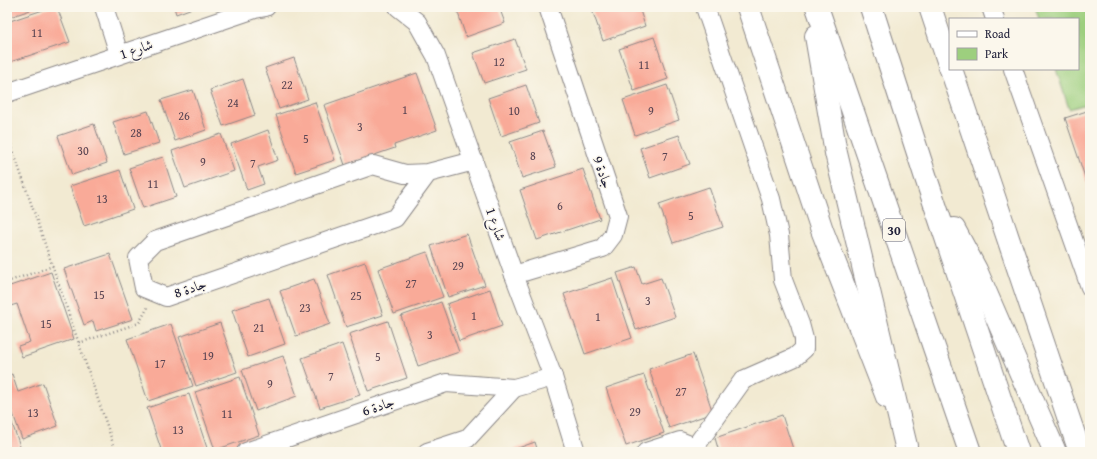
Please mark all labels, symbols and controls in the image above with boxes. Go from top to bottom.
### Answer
legend [949,18,1079,70]
house number: 11 [31,24,43,41]
text: Road [985,25,1011,42]
street label: شارع 1 [117,34,156,66]
text: Park [985,45,1009,62]
house number: 12 [493,53,505,70]
house number: 11 [638,56,650,73]
house number: 22 [281,76,293,93]
house number: 24 [227,94,239,111]
house number: 1 [402,101,408,118]
house number: 10 [508,102,520,119]
house number: 9 [648,102,654,119]
house number: 26 [178,107,190,124]
house number: 3 [357,118,363,135]
house number: 28 [130,124,142,141]
house number: 5 [303,130,309,147]
house number: 30 [77,142,89,159]
house number: 8 [530,147,536,164]
house number: 7 [662,148,668,165]
house number: 9 [200,153,206,170]
street label: جادة 9 [588,153,618,191]
house number: 7 [250,155,256,172]
house number: 11 [147,175,159,192]
house number: 13 [96,190,108,207]
house number: 6 [557,197,563,214]
street label: شارع 1 [479,205,511,244]
house number: 5 [688,207,694,224]
road number: 30 [883,219,905,241]
house number: 29 [452,257,464,274]
street label: جادة 8 [171,273,209,303]
house number: 27 [405,275,417,292]
house number: 15 [93,286,105,303]
house number: 25 [350,287,362,304]
house number: 3 [645,292,651,309]
house number: 23 [299,299,311,316]
house number: 1 [471,307,477,324]
house number: 1 [595,308,601,325]
house number: 15 [40,315,52,332]
house number: 21 [253,319,265,336]
house number: 3 [427,326,433,343]
house number: 19 [202,347,214,364]
house number: 5 [375,348,381,365]
house number: 17 [154,355,166,372]
house number: 7 [328,368,334,385]
house number: 9 [267,375,273,392]
house number: 27 [675,383,687,400]
street label: جادة 6 [359,391,397,421]
house number: 29 [629,403,641,420]
house number: 13 [27,404,39,421]
house number: 11 [221,405,233,422]
house number: 13 [172,421,184,438]

